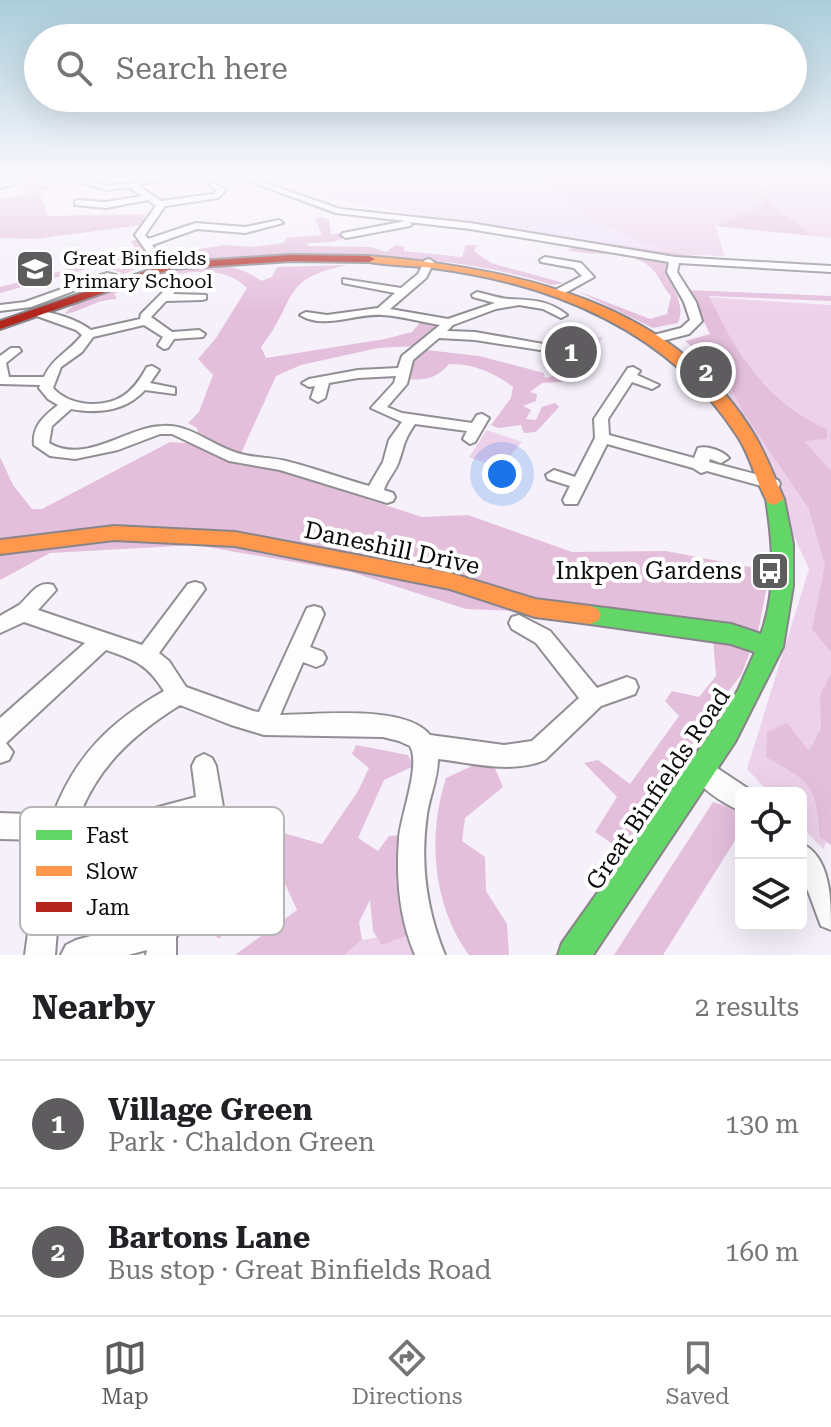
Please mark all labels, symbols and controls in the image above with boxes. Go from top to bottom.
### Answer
search box [24,24,807,112]
icon: search [52,46,96,90]
text: Search here [116,51,288,86]
place label: Great Binfields Primary School [63,246,213,293]
school or university icon: Great Binfields Primary School [14,248,56,290]
pin: 1 [545,322,597,382]
pin: 2 [680,342,732,402]
your location [482,454,522,494]
street label: Daneshill Drive [302,516,482,580]
bus stop icon: Inkpen Gardens [749,550,791,592]
place label: Inkpen Gardens [556,557,742,585]
street label: Great Binfields Road [580,683,736,895]
map controls [735,787,807,931]
button: locate [735,787,807,859]
legend [20,807,284,935]
text: Fast [86,823,129,848]
text: Slow [86,859,139,884]
button: layers [735,859,807,931]
text: Jam [86,895,130,920]
text: Nearby [32,987,155,1027]
text: 2 results [695,992,799,1022]
text: Village Green [108,1092,313,1127]
text: 1 [51,1109,65,1139]
text: 130 m [725,1109,799,1139]
text: Park · Chaldon Green [108,1127,375,1157]
text: Bartons Lane [108,1220,310,1255]
text: 2 [51,1237,65,1267]
text: 160 m [725,1237,799,1267]
text: Bus stop · Great Binfields Road [108,1255,491,1285]
tab: Map [102,1336,149,1409]
tab: Directions [352,1336,462,1409]
tab: Saved [666,1336,729,1409]

